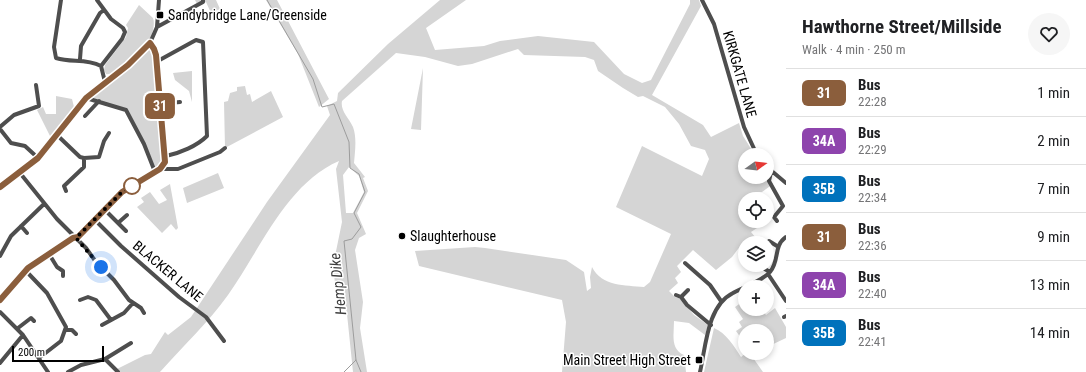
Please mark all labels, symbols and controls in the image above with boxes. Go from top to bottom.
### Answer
place label: Sandybridge Lane/Greenside [168,7,327,23]
marker: Sandybridge Lane/Greenside [155,10,165,20]
button: heart [1028,13,1070,55]
text: Hawthorne Street/Millside [802,15,1002,38]
street label: KIRKGATE LANE [720,29,760,119]
text: Walk · 4 min · 250 m [802,42,906,57]
text: Bus [858,76,881,94]
text: 1 min [1037,84,1070,102]
text: 31 [817,85,831,101]
line badge: 31 [142,93,178,119]
text: 22:28 [858,94,887,109]
text: 31 [153,98,167,114]
text: Bus [858,124,881,142]
text: 2 min [1037,132,1070,150]
text: 34A [813,133,835,149]
text: 22:29 [858,142,887,157]
north arrow [738,148,774,184]
map controls [738,148,774,360]
text: Bus [858,172,881,190]
unlabelled marker [123,177,141,195]
text: 7 min [1037,180,1070,198]
text: 35B [813,181,835,197]
text: 22:34 [858,190,887,205]
button: locate [738,192,774,228]
text: Bus [858,220,881,238]
place label: Slaughterhouse [410,228,497,244]
text: 9 min [1037,228,1070,246]
text: 31 [817,229,831,245]
marker: Slaughterhouse [397,231,407,241]
button: layers [738,236,774,272]
street label: BLACKER LANE [130,237,206,305]
text: 22:36 [858,238,887,253]
water label: Hemp Dike [326,252,350,316]
your location [91,257,111,277]
text: Bus [858,268,881,286]
text: 13 min [1030,276,1070,294]
text: 34A [813,277,835,293]
button: + [738,280,774,316]
text: 22:40 [858,286,887,301]
text: Bus [858,316,881,334]
button: − [738,324,774,360]
text: 14 min [1030,324,1070,342]
text: 35B [813,325,835,341]
text: 22:41 [858,334,887,349]
scale bar [12,344,104,363]
text: 200 m [18,346,45,359]
place label: Main Street High Street [563,352,691,368]
marker: Main Street High Street [694,355,704,365]

